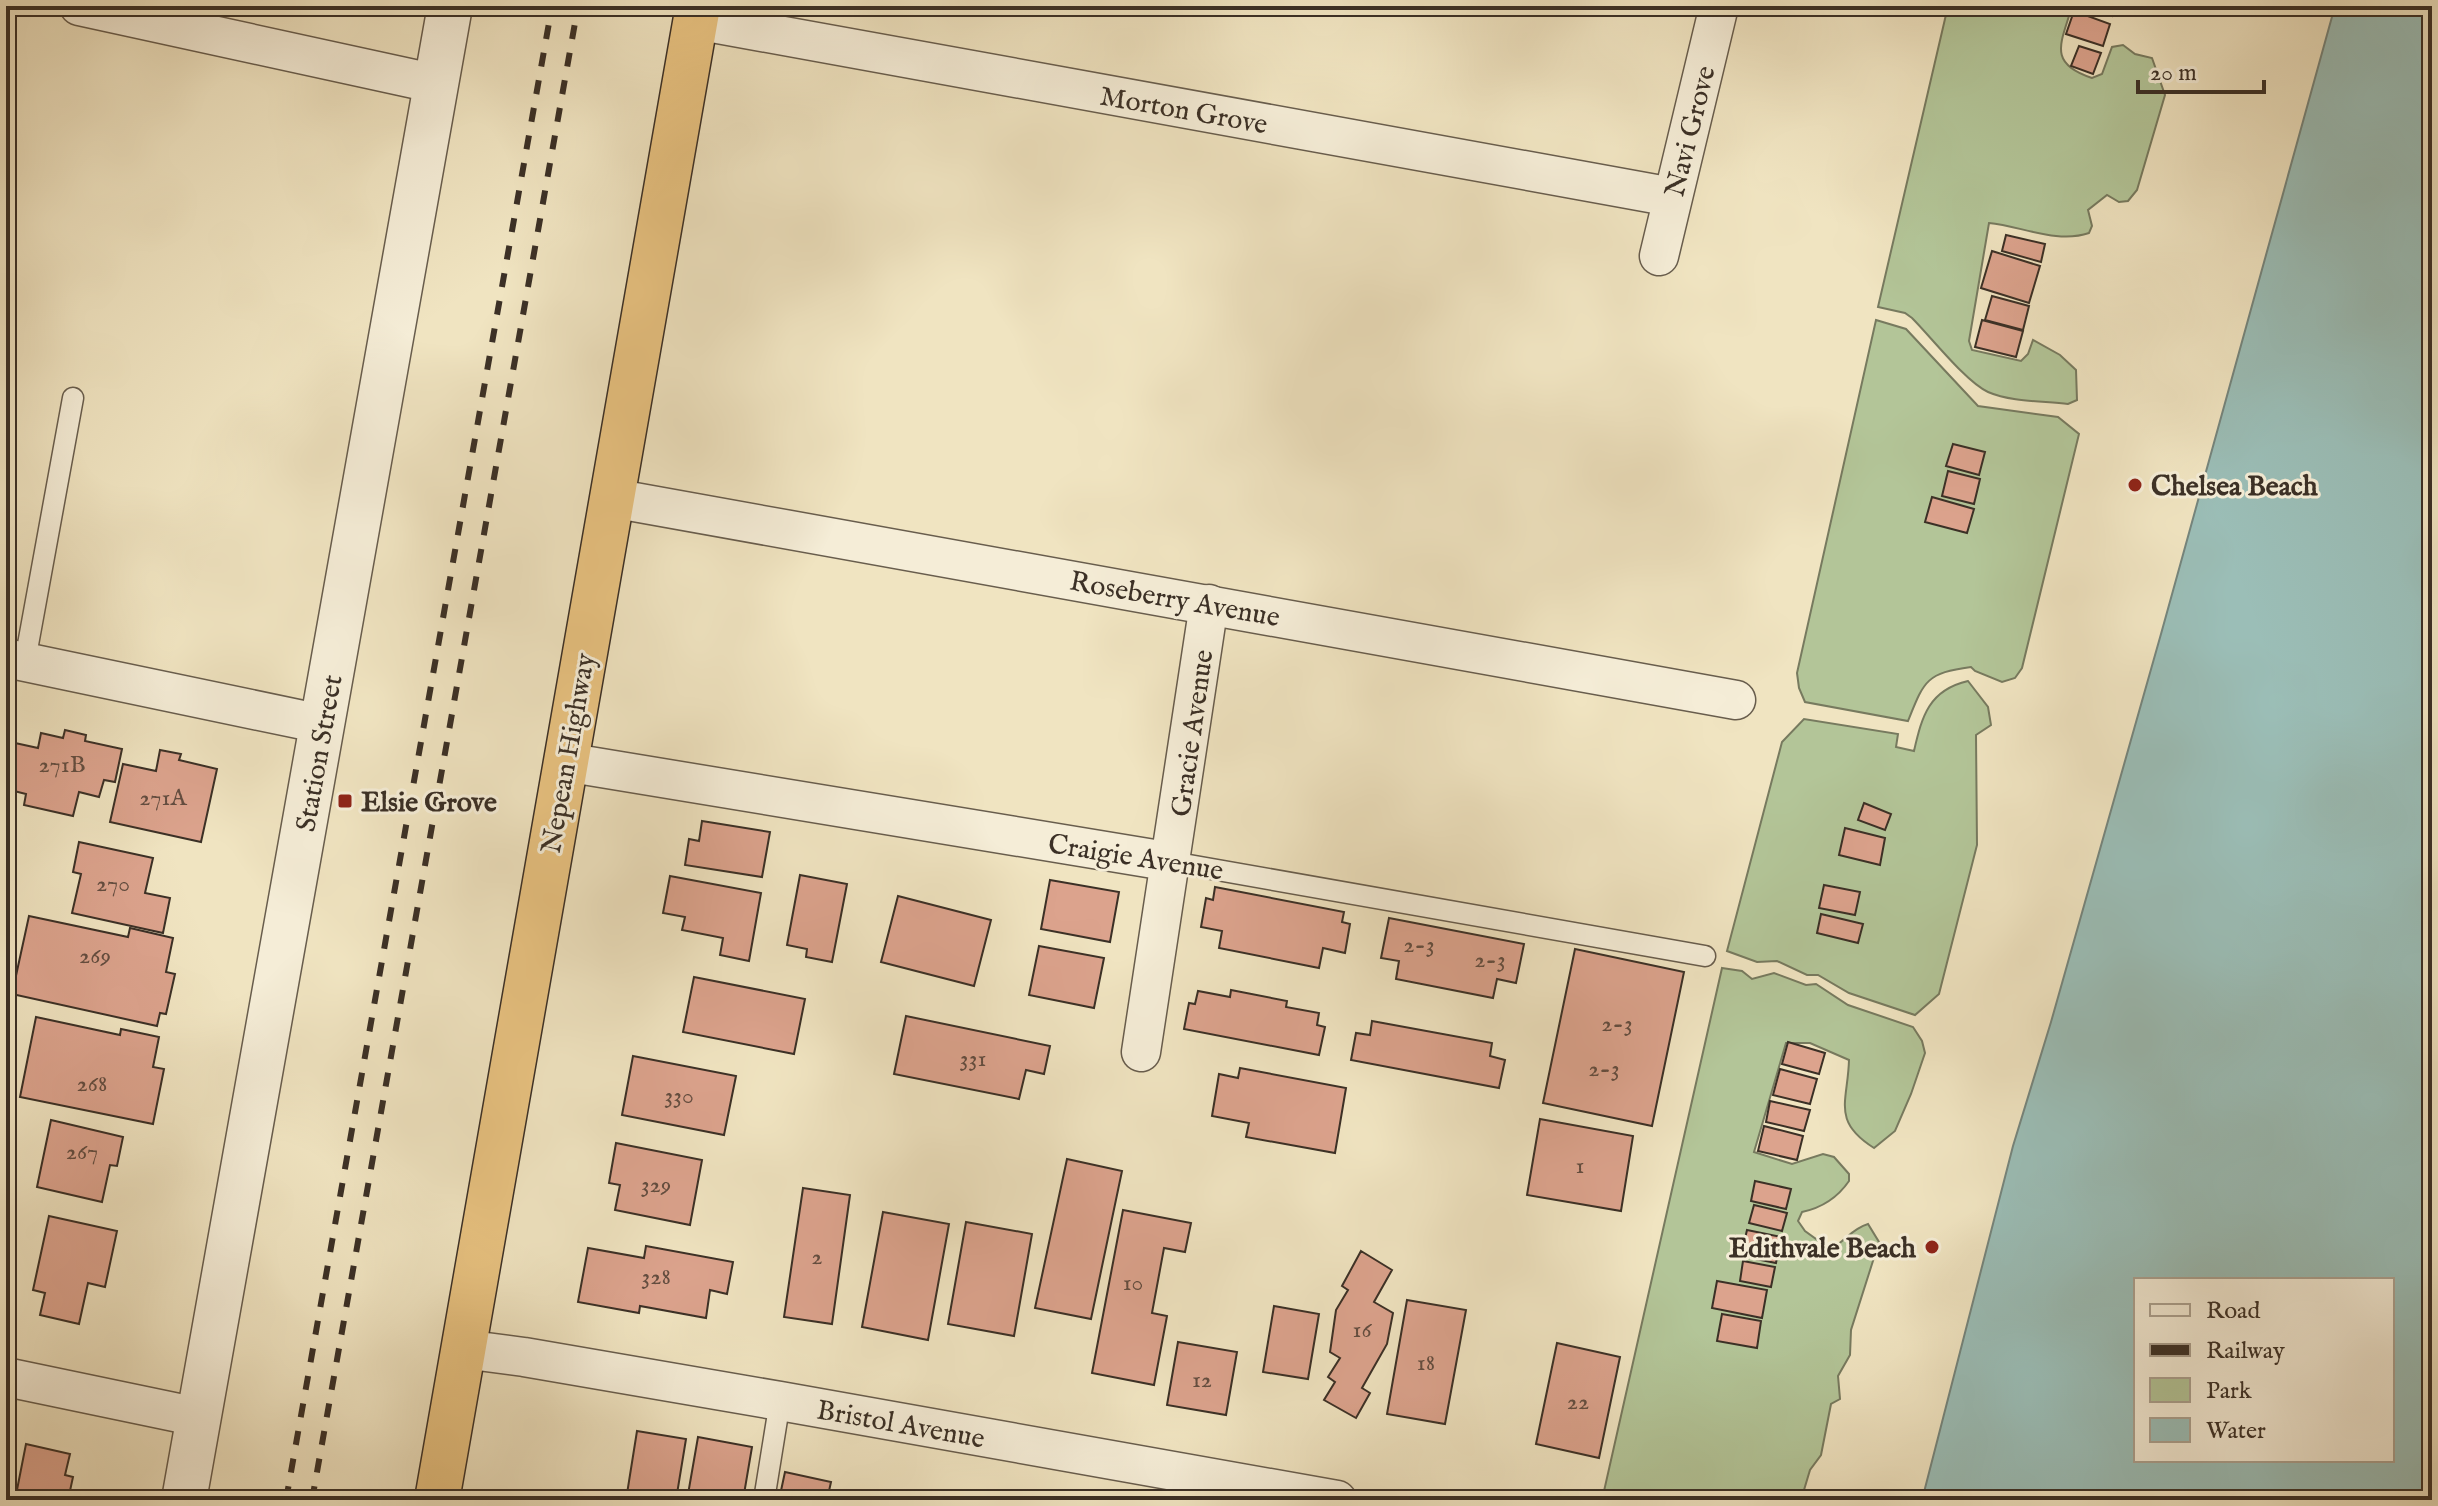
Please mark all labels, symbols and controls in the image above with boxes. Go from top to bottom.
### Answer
scale bar [2138,44,2264,94]
text: 20 m [2150,58,2197,89]
street label: Navi Grove [1658,62,1725,201]
street label: Morton Grove [1097,80,1270,143]
place label: Chelsea Beach [2151,470,2319,505]
marker: Chelsea Beach [2126,476,2144,494]
street label: Roseberry Avenue [1067,565,1283,636]
street label: Gracie Avenue [1164,647,1223,819]
street label: Nepean Highway [535,650,604,856]
street label: Station Street [289,672,352,835]
house number: 271B [38,750,86,781]
house number: 271A [139,783,187,814]
place label: Elsie Grove [361,786,497,821]
marker: Elsie Grove [336,792,354,810]
street label: Craigie Avenue [1046,827,1226,890]
house number: 270 [96,869,130,900]
house number: 2-3 [1403,930,1435,961]
house number: 269 [79,941,111,972]
house number: 2-3 [1474,945,1506,976]
house number: 2-3 [1601,1009,1633,1040]
house number: 331 [960,1044,986,1075]
house number: 2-3 [1588,1054,1620,1085]
house number: 268 [77,1069,107,1100]
house number: 330 [664,1081,694,1112]
house number: 267 [66,1137,98,1168]
house number: 1 [1576,1151,1584,1182]
house number: 329 [641,1170,671,1201]
place label: Edithvale Beach [1729,1232,1917,1267]
marker: Edithvale Beach [1923,1238,1941,1256]
house number: 2 [811,1242,823,1273]
house number: 328 [641,1262,671,1293]
house number: 10 [1123,1268,1143,1299]
legend [2134,1278,2394,1462]
text: Road [2206,1296,2260,1327]
house number: 16 [1352,1315,1372,1346]
text: Railway [2206,1336,2285,1367]
house number: 18 [1417,1348,1435,1379]
house number: 12 [1192,1365,1212,1396]
text: Park [2206,1376,2252,1407]
house number: 22 [1567,1387,1589,1418]
street label: Bristol Avenue [814,1393,987,1457]
text: Water [2206,1416,2266,1447]

